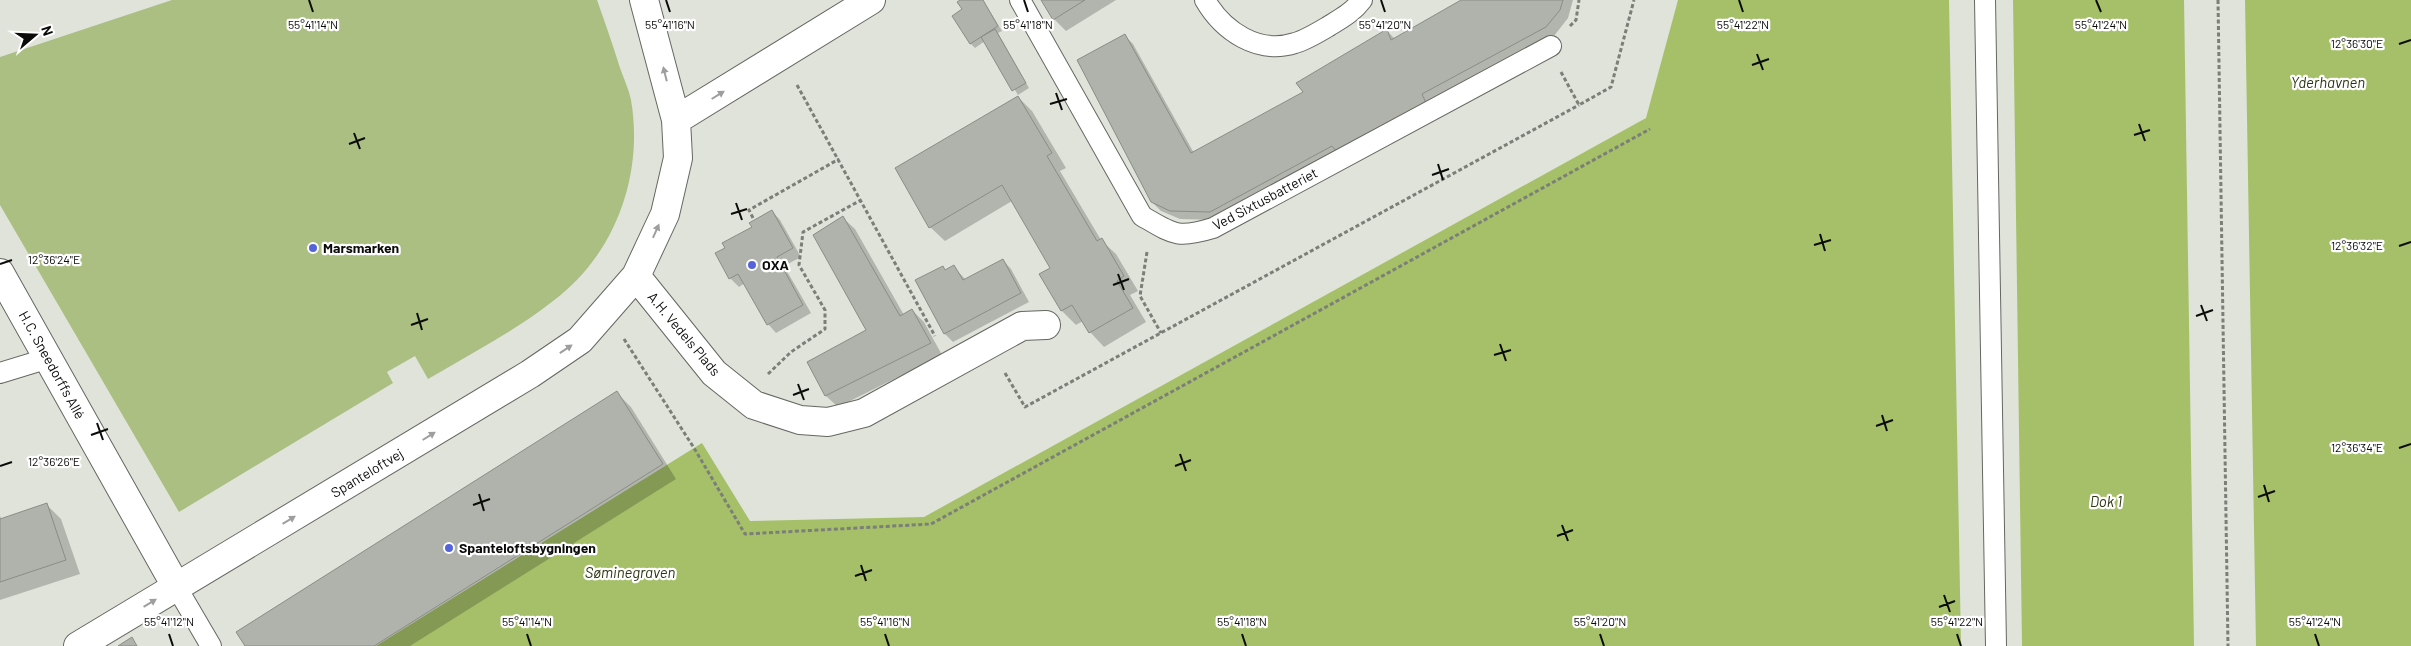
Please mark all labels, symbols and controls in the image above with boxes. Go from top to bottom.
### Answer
north arrow [10,10,60,60]
text: 55°41'14"N [288,17,338,31]
text: 55°41'16"N [645,17,695,31]
text: 55°41'18"N [1003,17,1053,31]
text: 55°41'20"N [1359,17,1411,31]
text: 55°41'22"N [1717,17,1769,31]
text: 55°41'24"N [2075,17,2127,31]
text: N [38,23,57,38]
text: 12°36'30"E [2331,36,2383,50]
one-way arrow [661,66,669,81]
water label: Yderhavnen [2291,73,2365,91]
one-way arrow [711,91,725,100]
street label: Ved Sixtusbatteriet [1209,164,1320,233]
one-way arrow [652,224,661,239]
text: 12°36'32"E [2331,238,2383,252]
place label: Marsmarken [323,239,399,256]
marker: Marsmarken [307,242,319,254]
text: 12°36'24"E [28,252,80,266]
place label: OXA [762,256,790,273]
marker: OXA [746,259,758,271]
street label: A.H. Vedels Plads [644,288,725,379]
street label: H.C. Sneedorffs Allé [16,308,89,422]
one-way arrow [559,344,573,354]
one-way arrow [422,431,435,441]
text: 12°36'34"E [2331,440,2383,454]
street label: Spanteloftvej [328,444,406,501]
text: 12°36'26"E [28,454,80,468]
water label: Dok 1 [2090,492,2122,510]
one-way arrow [283,516,296,525]
place label: Spanteloftsbygningen [459,539,596,556]
marker: Spanteloftsbygningen [443,542,455,554]
water label: Søminegraven [585,563,675,581]
one-way arrow [143,599,157,608]
text: 55°41'12"N [144,614,194,628]
text: 55°41'14"N [502,614,552,628]
text: 55°41'16"N [860,614,910,628]
text: 55°41'18"N [1217,614,1267,628]
text: 55°41'20"N [1574,614,1626,628]
text: 55°41'22"N [1931,614,1983,628]
text: 55°41'24"N [2289,614,2341,628]

